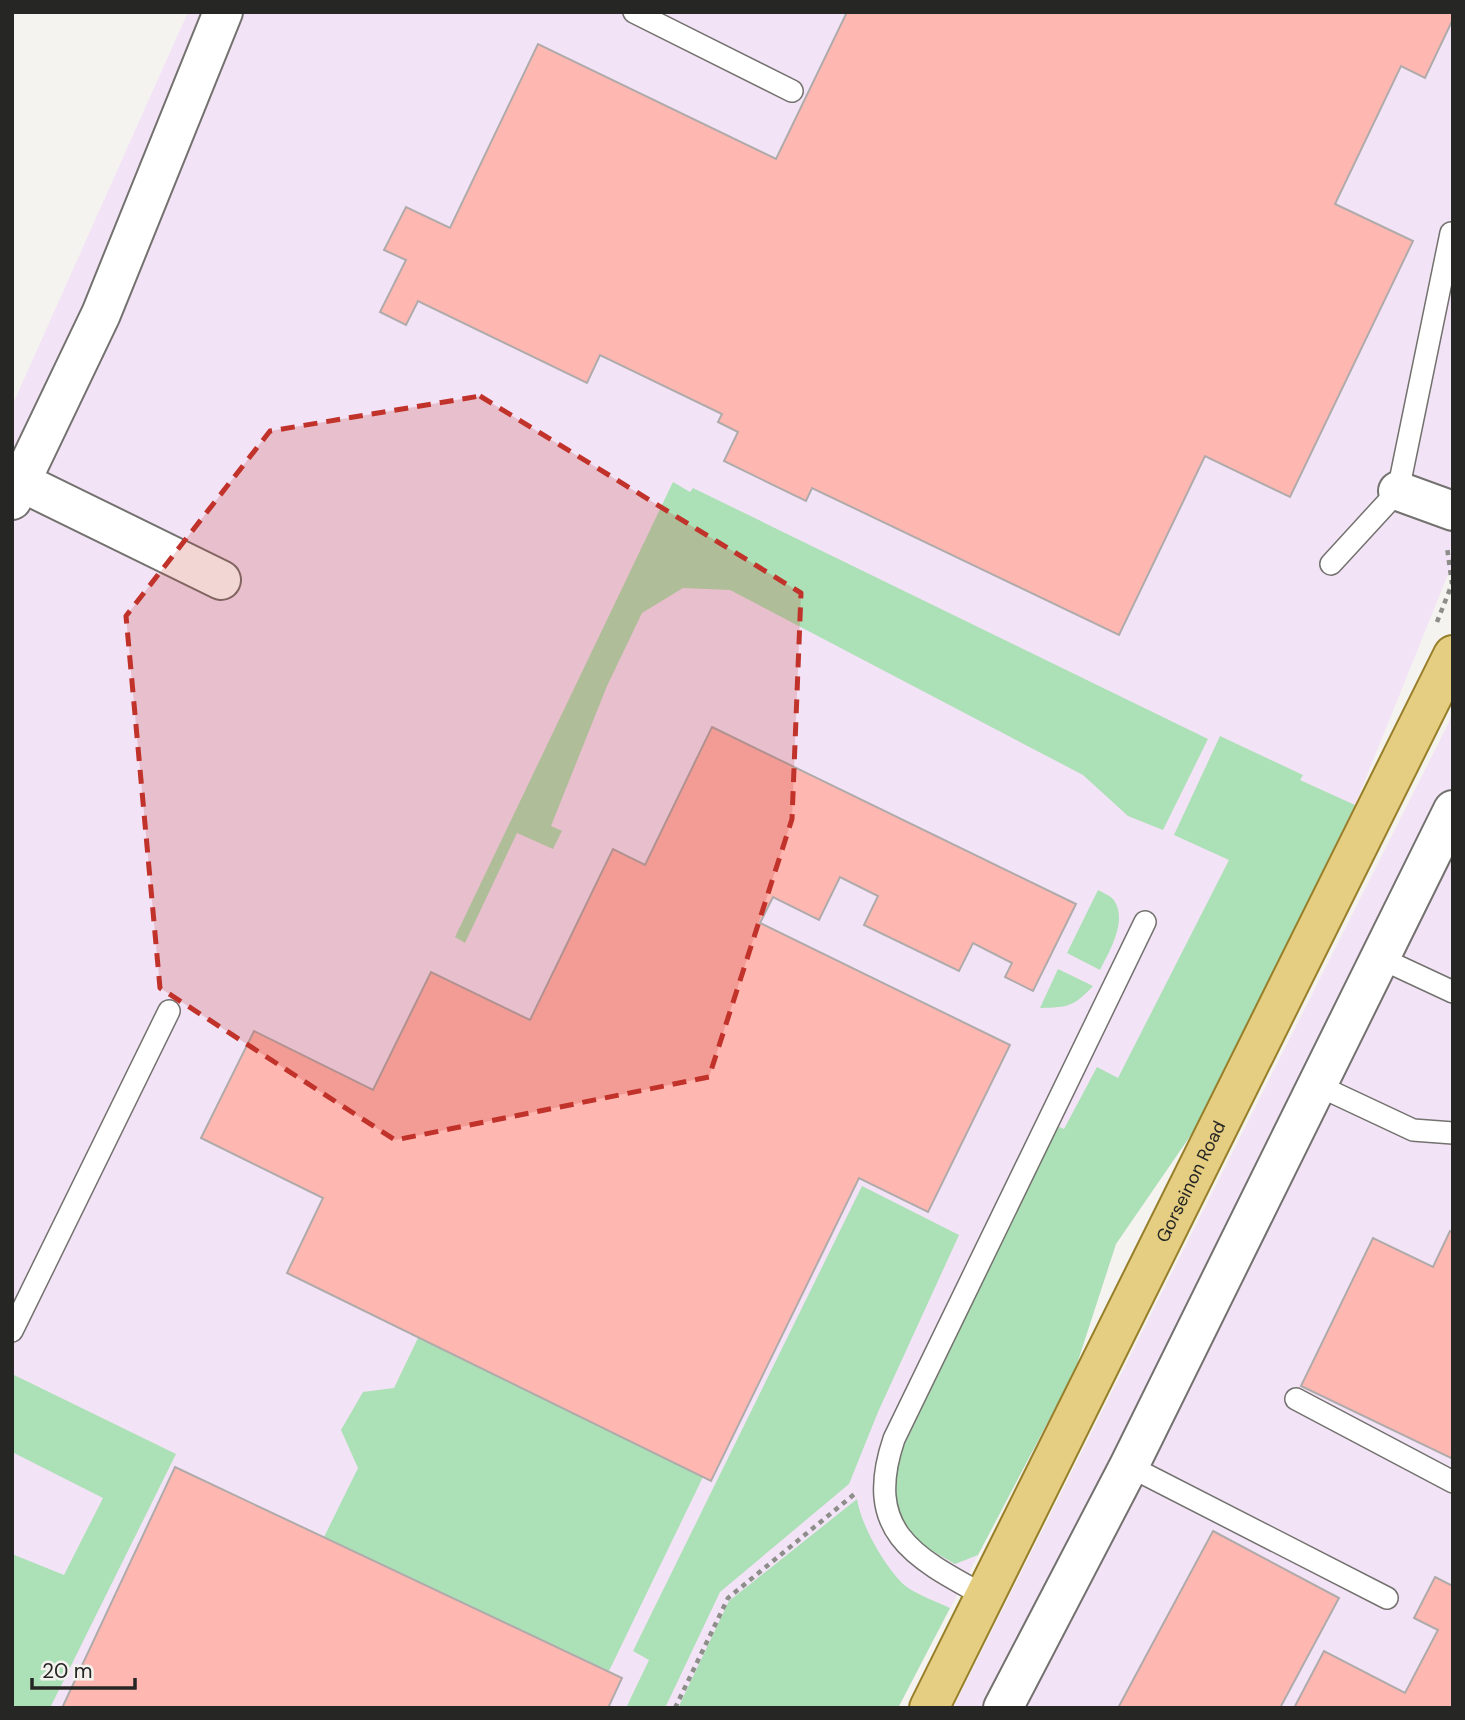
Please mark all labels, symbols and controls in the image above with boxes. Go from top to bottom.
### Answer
street label: Gorseinon Road [1151,1117,1231,1246]
scale bar [32,1646,135,1690]
text: 20 m [42,1657,93,1685]

